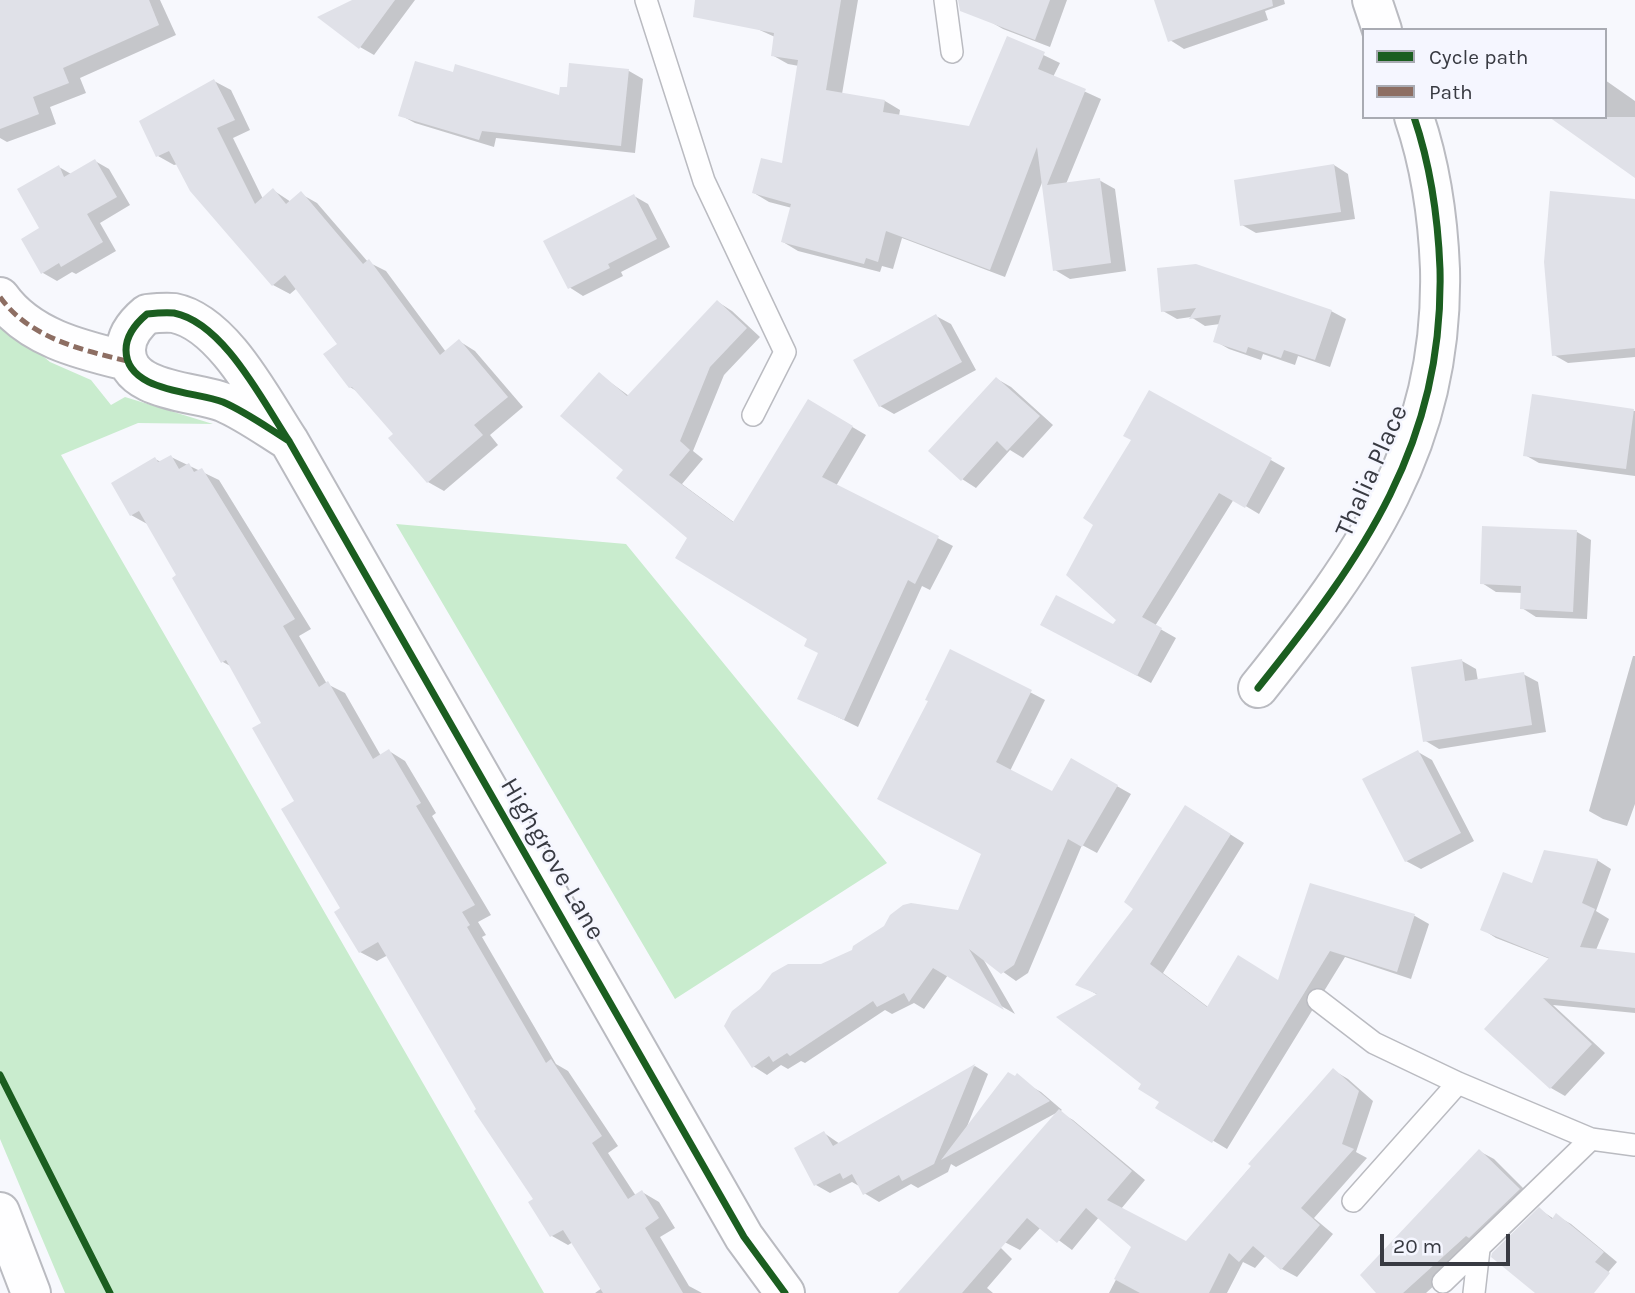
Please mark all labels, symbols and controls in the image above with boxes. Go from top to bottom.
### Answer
legend [1362,28,1607,119]
text: Cycle path [1429,45,1529,69]
text: Path [1429,80,1473,104]
street label: Thalia Place [1329,400,1415,542]
street label: Highgrove Lane [493,772,611,946]
scale bar [1383,1220,1512,1264]
text: 20 m [1393,1234,1442,1258]

